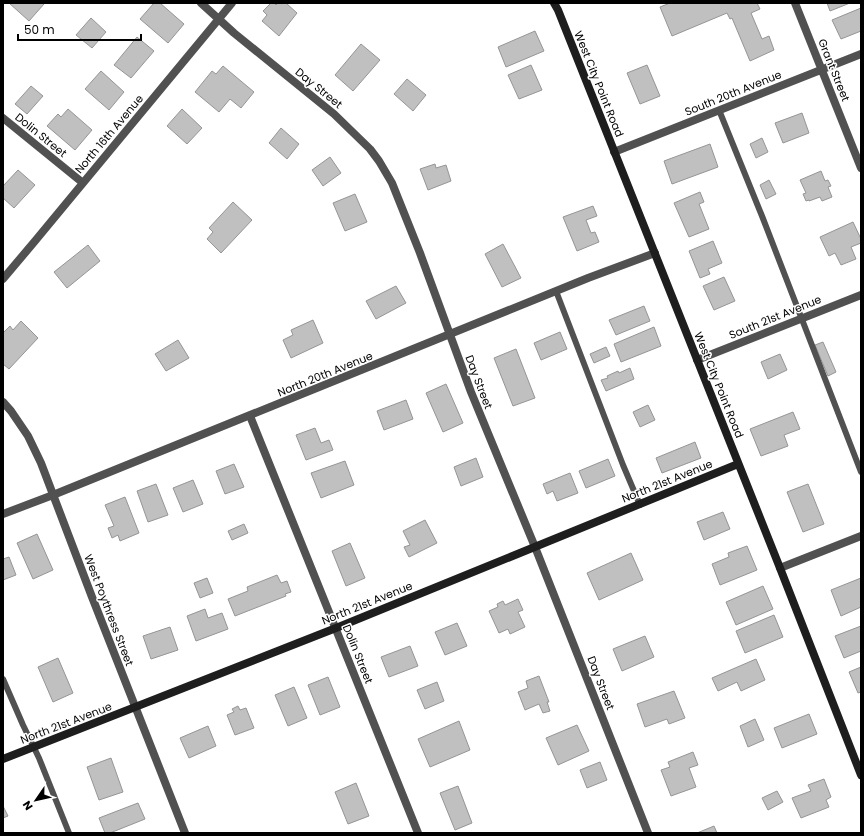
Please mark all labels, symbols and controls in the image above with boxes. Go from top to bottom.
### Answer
scale bar [18,16,141,42]
text: 50 m [24,21,55,38]
street label: West City Point Road [570,28,628,140]
street label: Grant Street [814,36,854,104]
street label: Day Street [292,64,346,112]
street label: South 20th Avenue [682,66,784,120]
street label: North 16th Avenue [71,91,147,177]
street label: Dolin Street [12,109,70,161]
street label: South 21st Avenue [726,291,824,343]
street label: West City Point Road [690,329,748,441]
street label: North 20th Avenue [275,348,375,400]
street label: Day Street [461,353,497,411]
street label: North 21st Avenue [619,455,715,507]
street label: West Poythress Street [80,552,138,668]
street label: North 21st Avenue [319,577,415,629]
street label: Dolin Street [339,622,377,686]
street label: Day Street [583,654,619,712]
street label: North 21st Avenue [18,698,114,748]
north arrow [16,780,56,820]
text: N [19,798,37,813]

